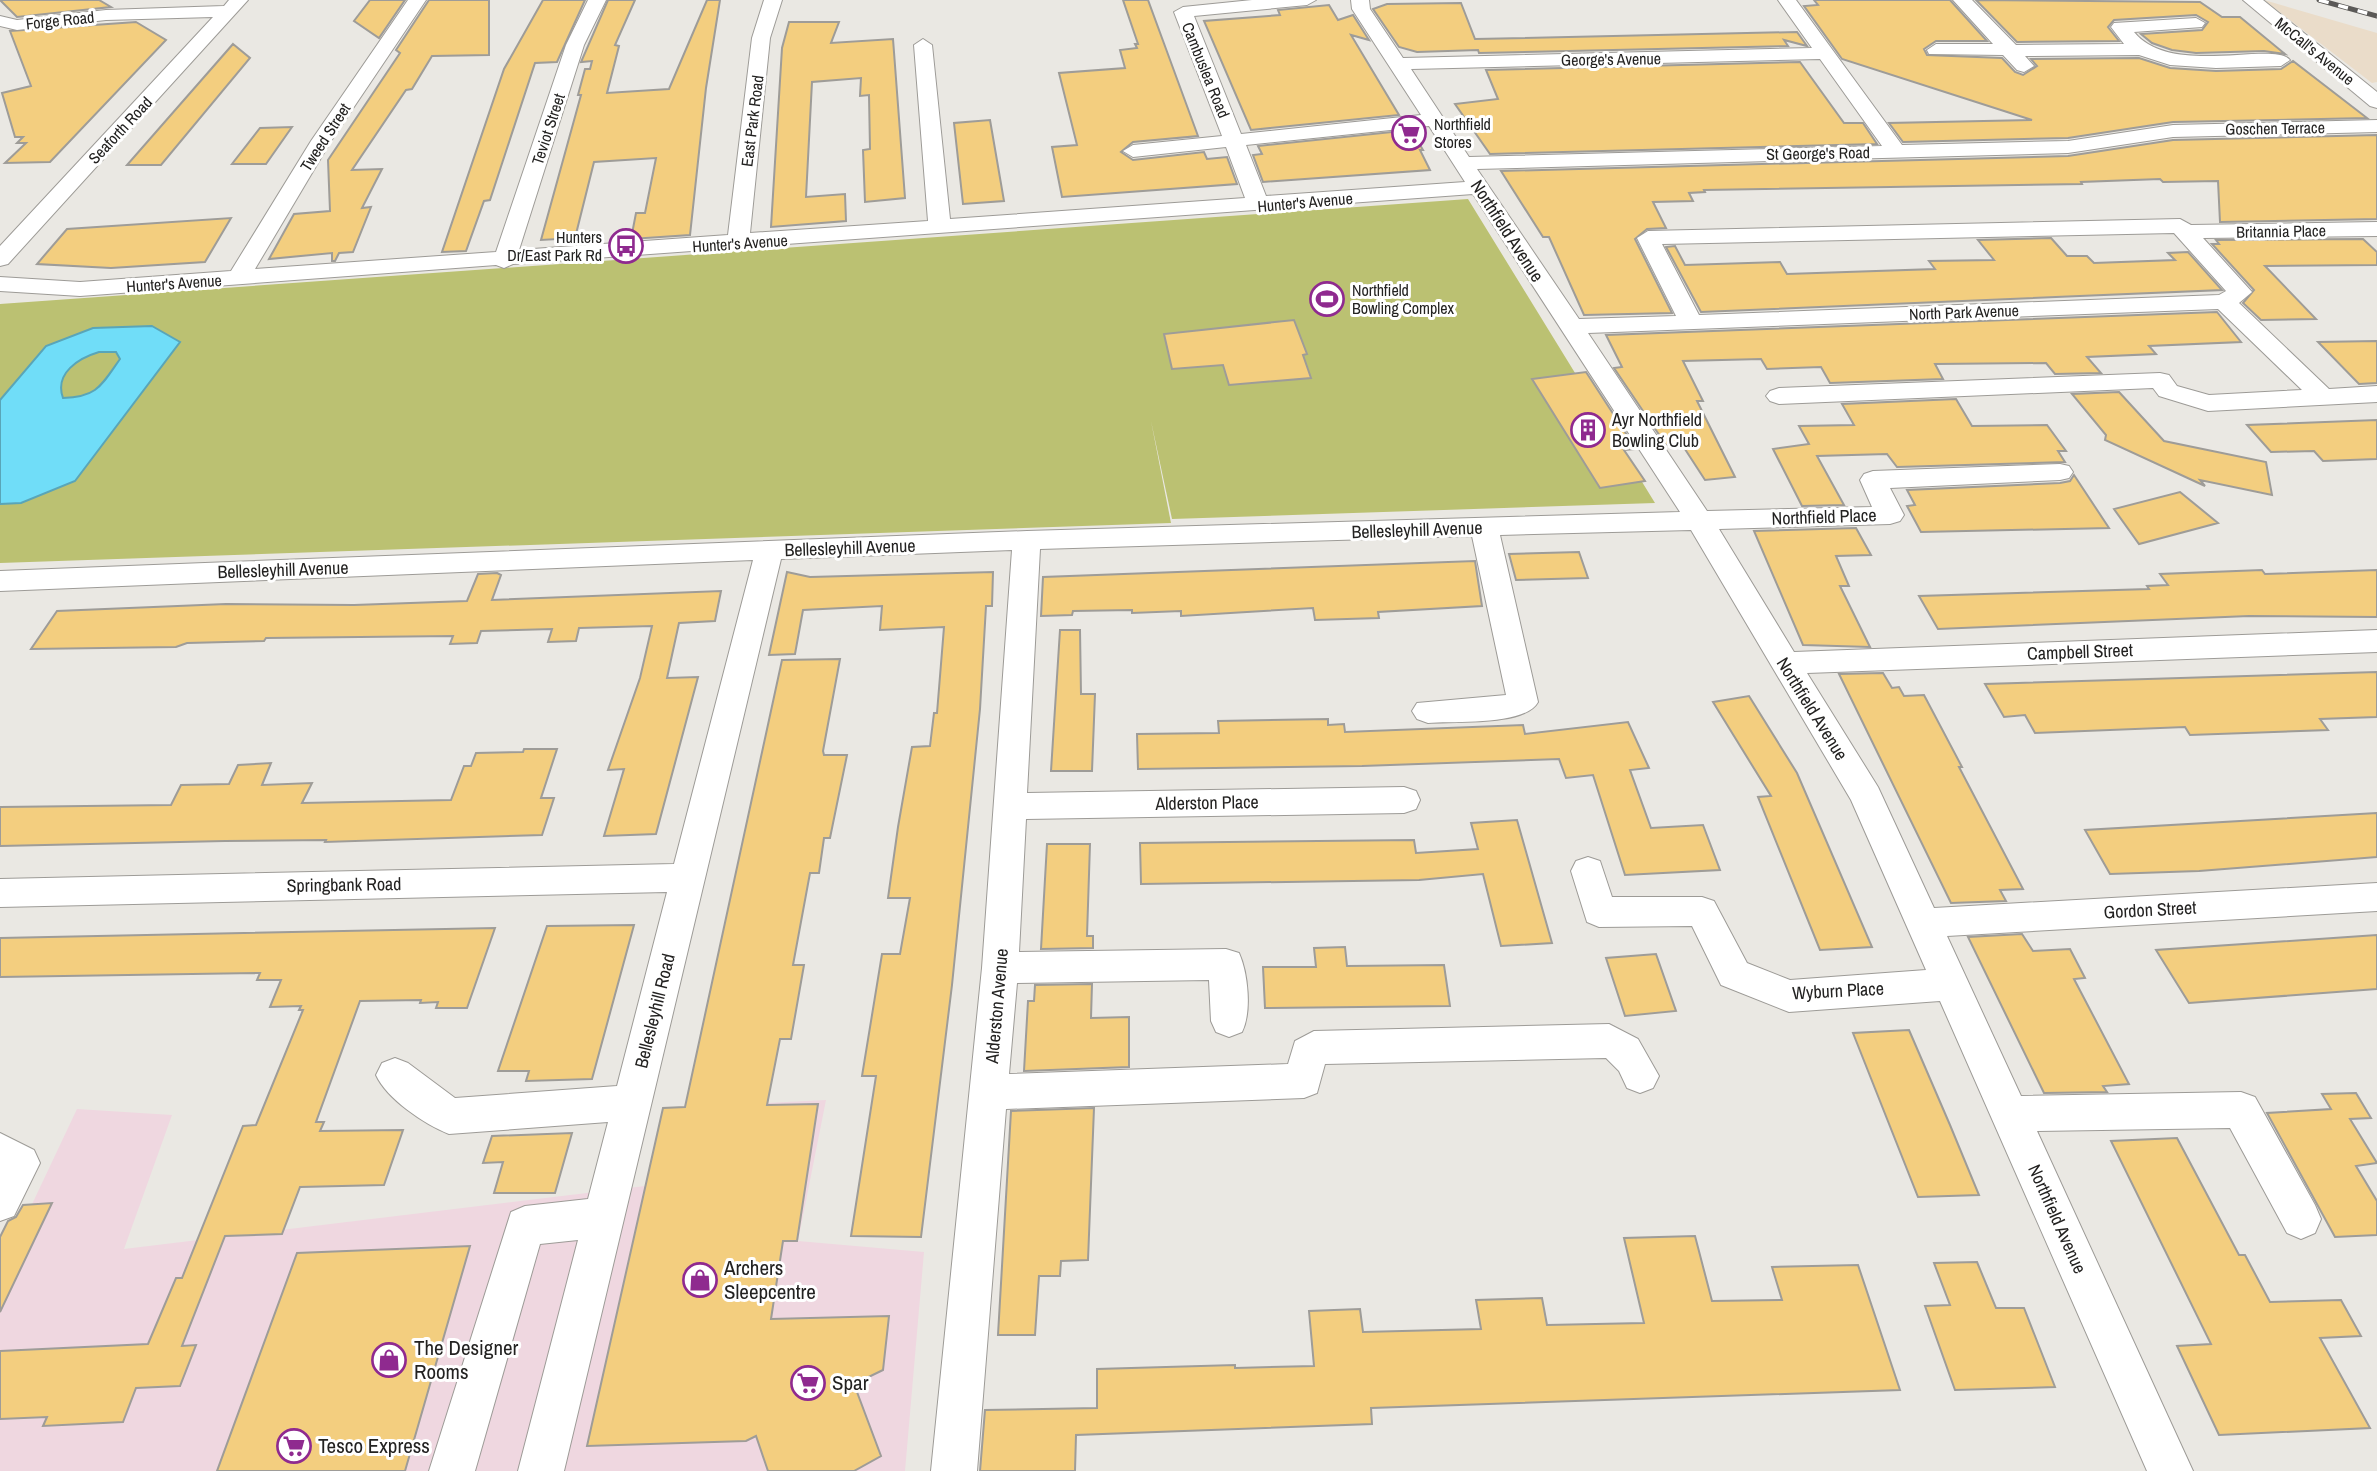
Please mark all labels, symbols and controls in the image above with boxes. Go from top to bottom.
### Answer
street label: Forge Road [25,5,95,35]
street label: McCall's Avenue [2271,12,2359,90]
street label: Cambuslea Road [1177,19,1235,121]
street label: George's Avenue [1561,47,1661,71]
street label: East Park Road [735,74,769,168]
street label: Teviot Street [526,90,570,167]
street label: Seaforth Road [83,92,157,168]
street label: Tweed Street [295,98,355,175]
place label: Northfield Stores [1434,113,1491,153]
supermarket icon: Northfield Stores [1390,114,1428,152]
street label: Goschen Terrace [2225,116,2325,140]
street label: St George's Road [1766,141,1870,165]
street label: Northfield Avenue [1465,175,1550,287]
street label: Hunter's Avenue [1256,187,1354,217]
street label: Britannia Place [2236,219,2326,243]
place label: Hunters Dr/East Park Rd [507,226,602,266]
bus stop icon: Hunters Dr/East Park Rd [607,227,645,265]
street label: Hunter's Avenue [692,229,788,257]
street label: Hunter's Avenue [126,269,222,297]
place label: Northfield Bowling Complex [1352,279,1455,319]
sports icon: Northfield Bowling Complex [1308,280,1346,318]
street label: North Park Avenue [1909,299,2019,325]
place label: Ayr Northfield Bowling Club [1611,407,1702,453]
building icon: Ayr Northfield Bowling Club [1569,411,1607,449]
street label: Northfield Place [1771,502,1877,531]
street label: Bellesleyhill Avenue [1351,515,1483,544]
street label: Bellesleyhill Avenue [784,533,916,562]
street label: Bellesleyhill Avenue [217,555,349,584]
street label: Campbell Street [2027,637,2133,666]
street label: Northfield Avenue [1771,652,1854,765]
street label: Alderston Place [1154,789,1259,816]
street label: Springbank Road [286,871,402,898]
street label: Gordon Street [2103,895,2197,924]
street label: Alderston Avenue [979,947,1014,1066]
street label: Bellesleyhill Road [628,951,681,1071]
street label: Wyburn Place [1792,976,1884,1005]
street label: Northfield Avenue [2022,1160,2093,1277]
place label: Archers Sleepcentre [723,1253,816,1306]
shop icon: Archers Sleepcentre [681,1261,719,1299]
place label: The Designer Rooms [414,1333,519,1386]
shop icon: The Designer Rooms [370,1341,408,1379]
supermarket icon: Spar [789,1364,827,1402]
place label: Spar [832,1368,869,1397]
supermarket icon: Tesco Express [275,1427,313,1465]
place label: Tesco Express [318,1431,430,1460]

